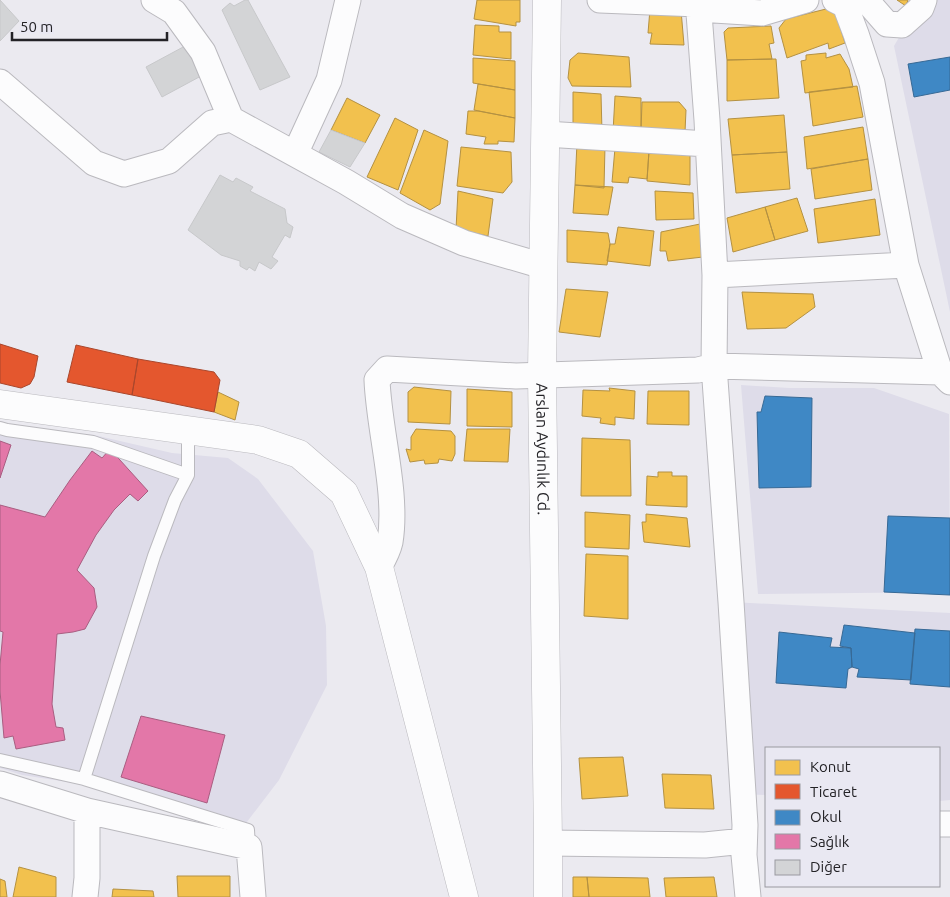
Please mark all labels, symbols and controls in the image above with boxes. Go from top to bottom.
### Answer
scale bar [12,10,168,42]
text: 50 m [20,18,53,35]
street label: Arslan Aydınlık Cd. [533,383,553,515]
legend [765,747,940,887]
text: Konut [810,758,851,775]
text: Ticaret [810,783,857,800]
text: Okul [810,808,842,825]
text: Sağlık [810,833,850,850]
text: Diğer [810,858,847,875]

